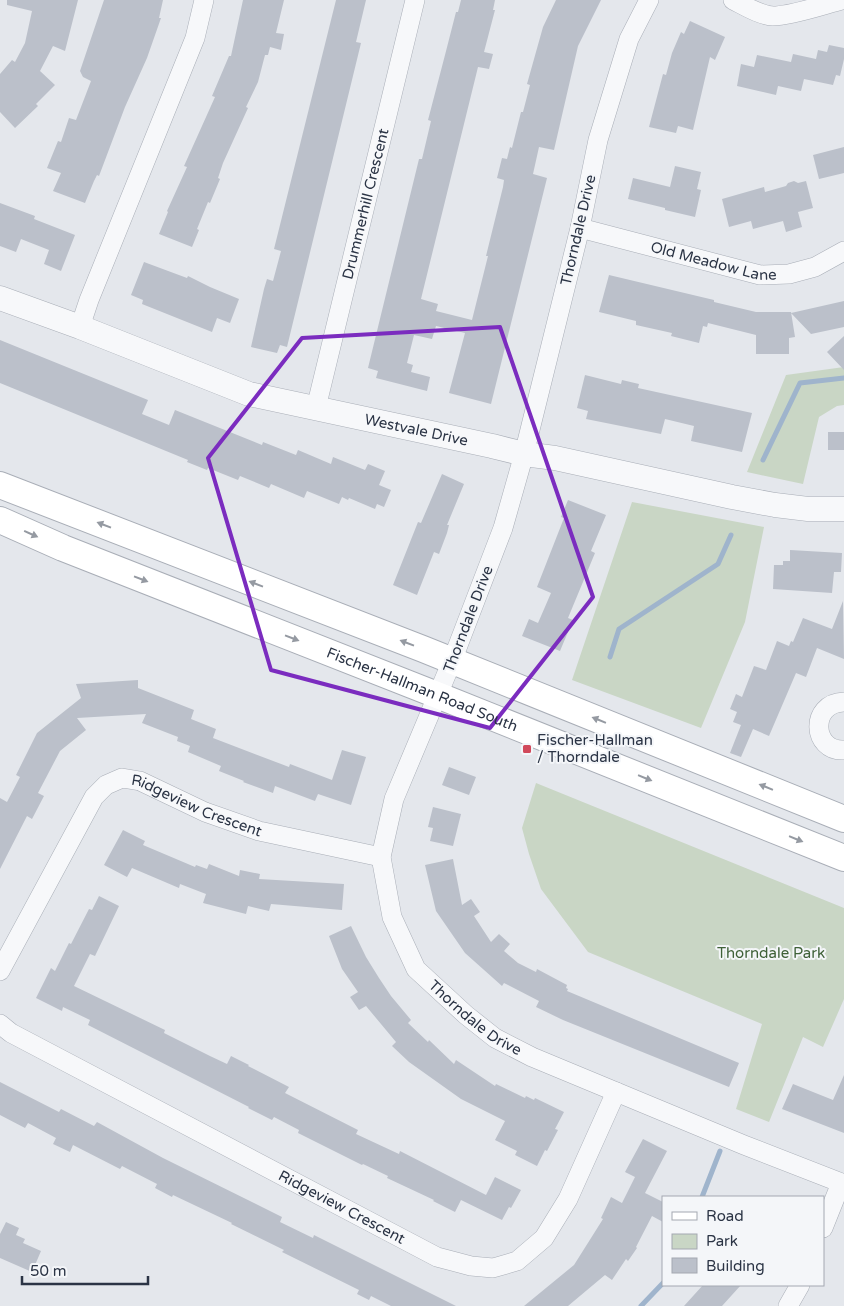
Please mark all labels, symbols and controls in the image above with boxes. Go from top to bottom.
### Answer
street label: Drummerhill Crescent [339,126,393,281]
street label: Thorndale Drive [557,173,599,287]
street label: Old Meadow Lane [649,238,777,284]
street label: Westvale Drive [363,410,470,450]
one-way arrow [96,521,111,529]
one-way arrow [24,530,39,539]
street label: Thorndale Drive [439,563,497,675]
one-way arrow [134,575,149,583]
one-way arrow [248,580,263,588]
one-way arrow [285,635,299,643]
one-way arrow [399,639,414,647]
street label: Fischer-Hallman Road South [324,644,520,735]
one-way arrow [591,715,606,723]
place label: Fischer-Hallman / Thorndale [537,731,653,766]
marker: Fischer-Hallman / Thorndale [521,743,533,755]
street label: Ridgeview Crescent [130,771,265,840]
one-way arrow [638,775,652,783]
one-way arrow [759,783,773,791]
one-way arrow [789,835,804,843]
park label: Thorndale Park [717,944,825,962]
street label: Thorndale Drive [425,976,525,1059]
street label: Ridgeview Crescent [276,1166,408,1248]
legend [662,1196,824,1286]
text: Road [706,1207,744,1225]
text: Park [706,1232,738,1250]
scale bar [22,1254,149,1286]
text: Building [706,1257,765,1275]
text: 50 m [30,1262,67,1280]

